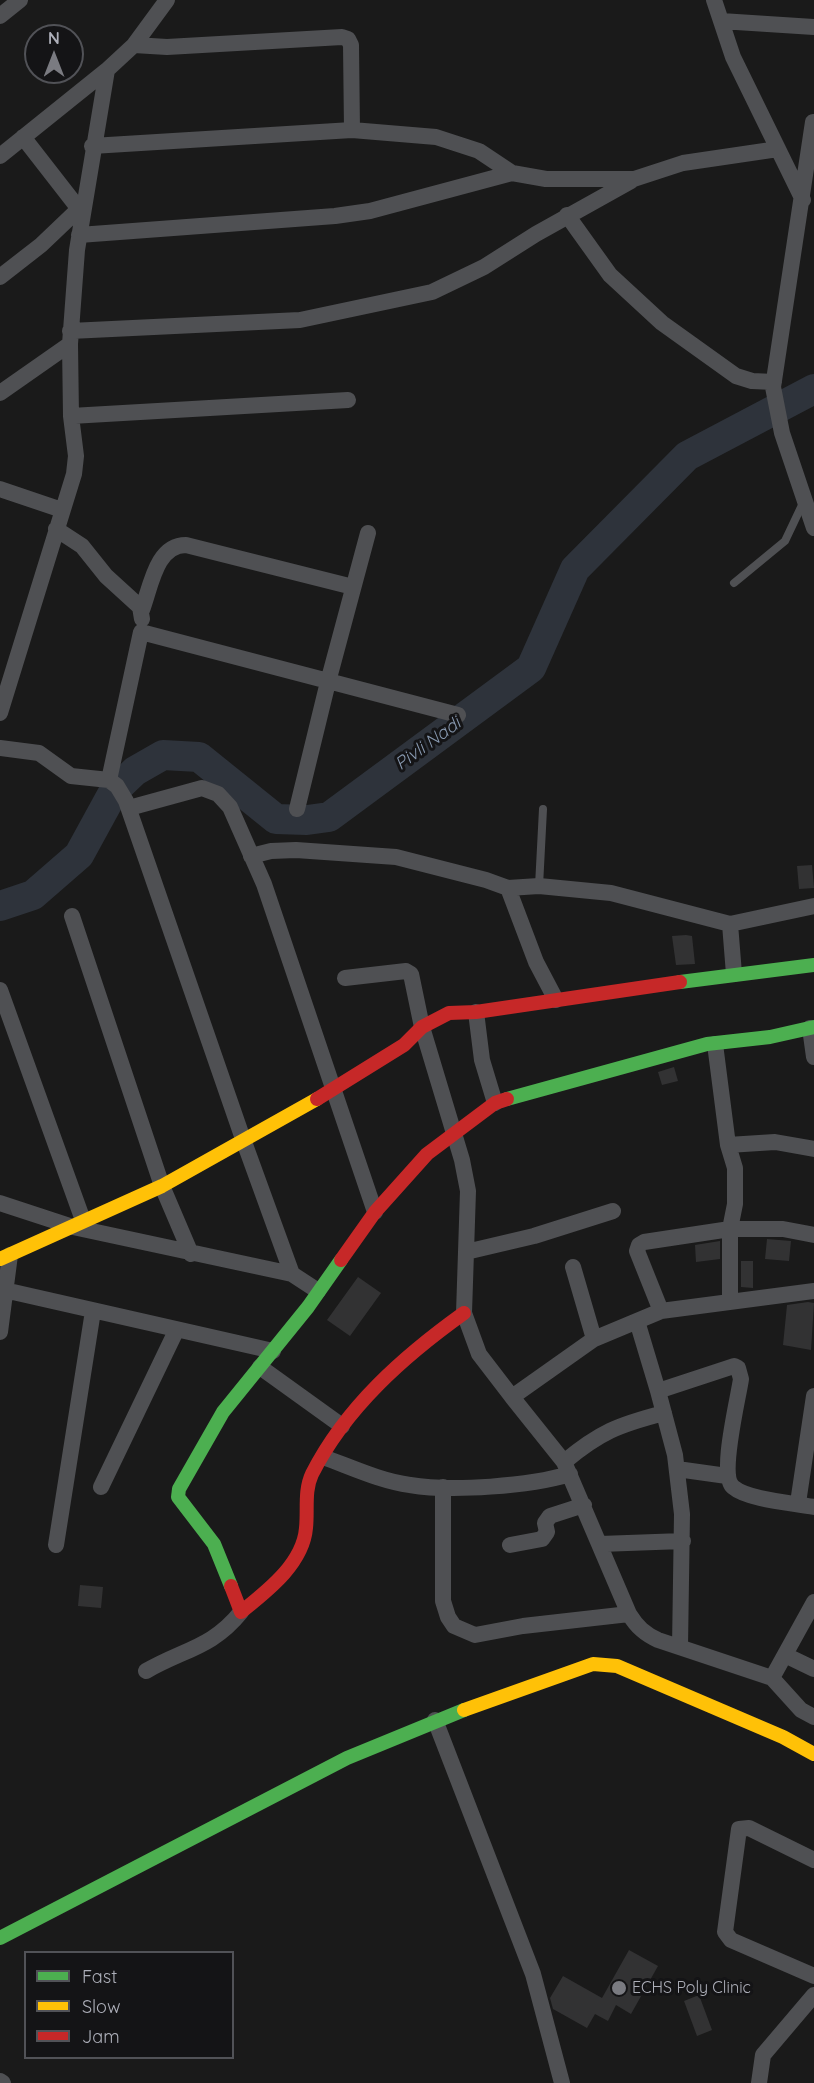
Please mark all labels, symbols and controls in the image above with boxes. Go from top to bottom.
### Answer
north arrow [24,24,84,84]
text: N [48,28,60,48]
water label: Pivli Nadi [391,713,465,775]
legend [24,1951,234,2059]
text: Fast [82,1965,117,1988]
place label: ECHS Poly Clinic [632,1978,751,1998]
marker: ECHS Poly Clinic [610,1979,628,1997]
text: Slow [82,1995,120,2018]
text: Jam [82,2025,120,2048]

